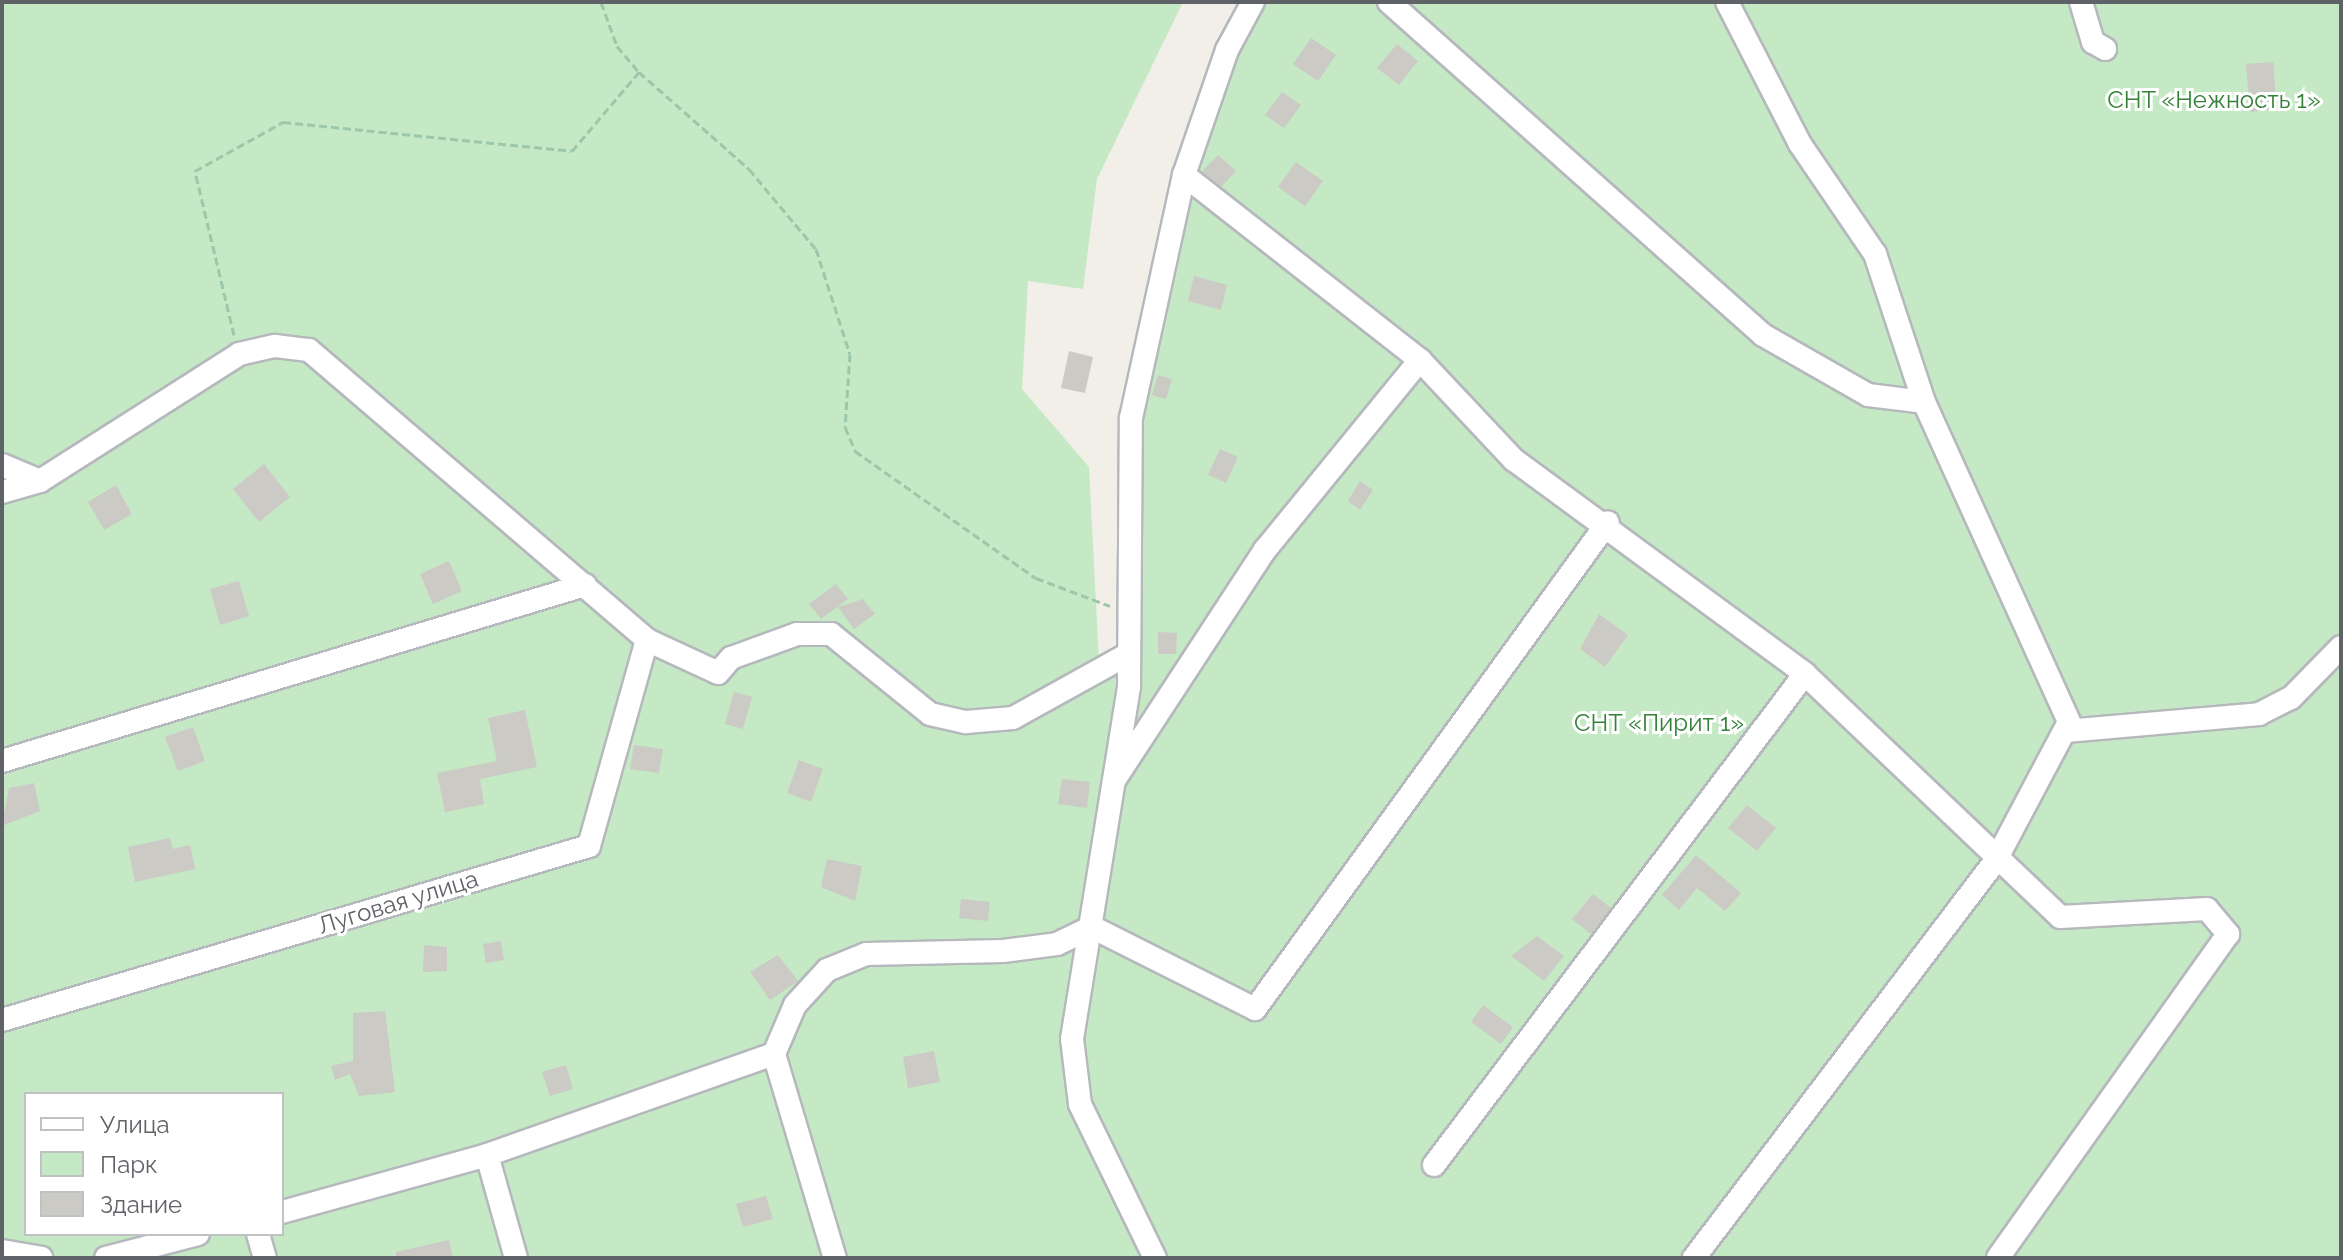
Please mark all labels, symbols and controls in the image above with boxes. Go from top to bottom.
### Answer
park label: СНТ «Нежность 1» [2107,86,2321,114]
park label: СНТ «Пирит 1» [1574,709,1744,737]
street label: Луговая улица [314,864,482,940]
legend [24,1092,284,1236]
text: Улица [100,1110,170,1139]
text: Парк [100,1150,158,1179]
text: Здание [100,1190,182,1219]

